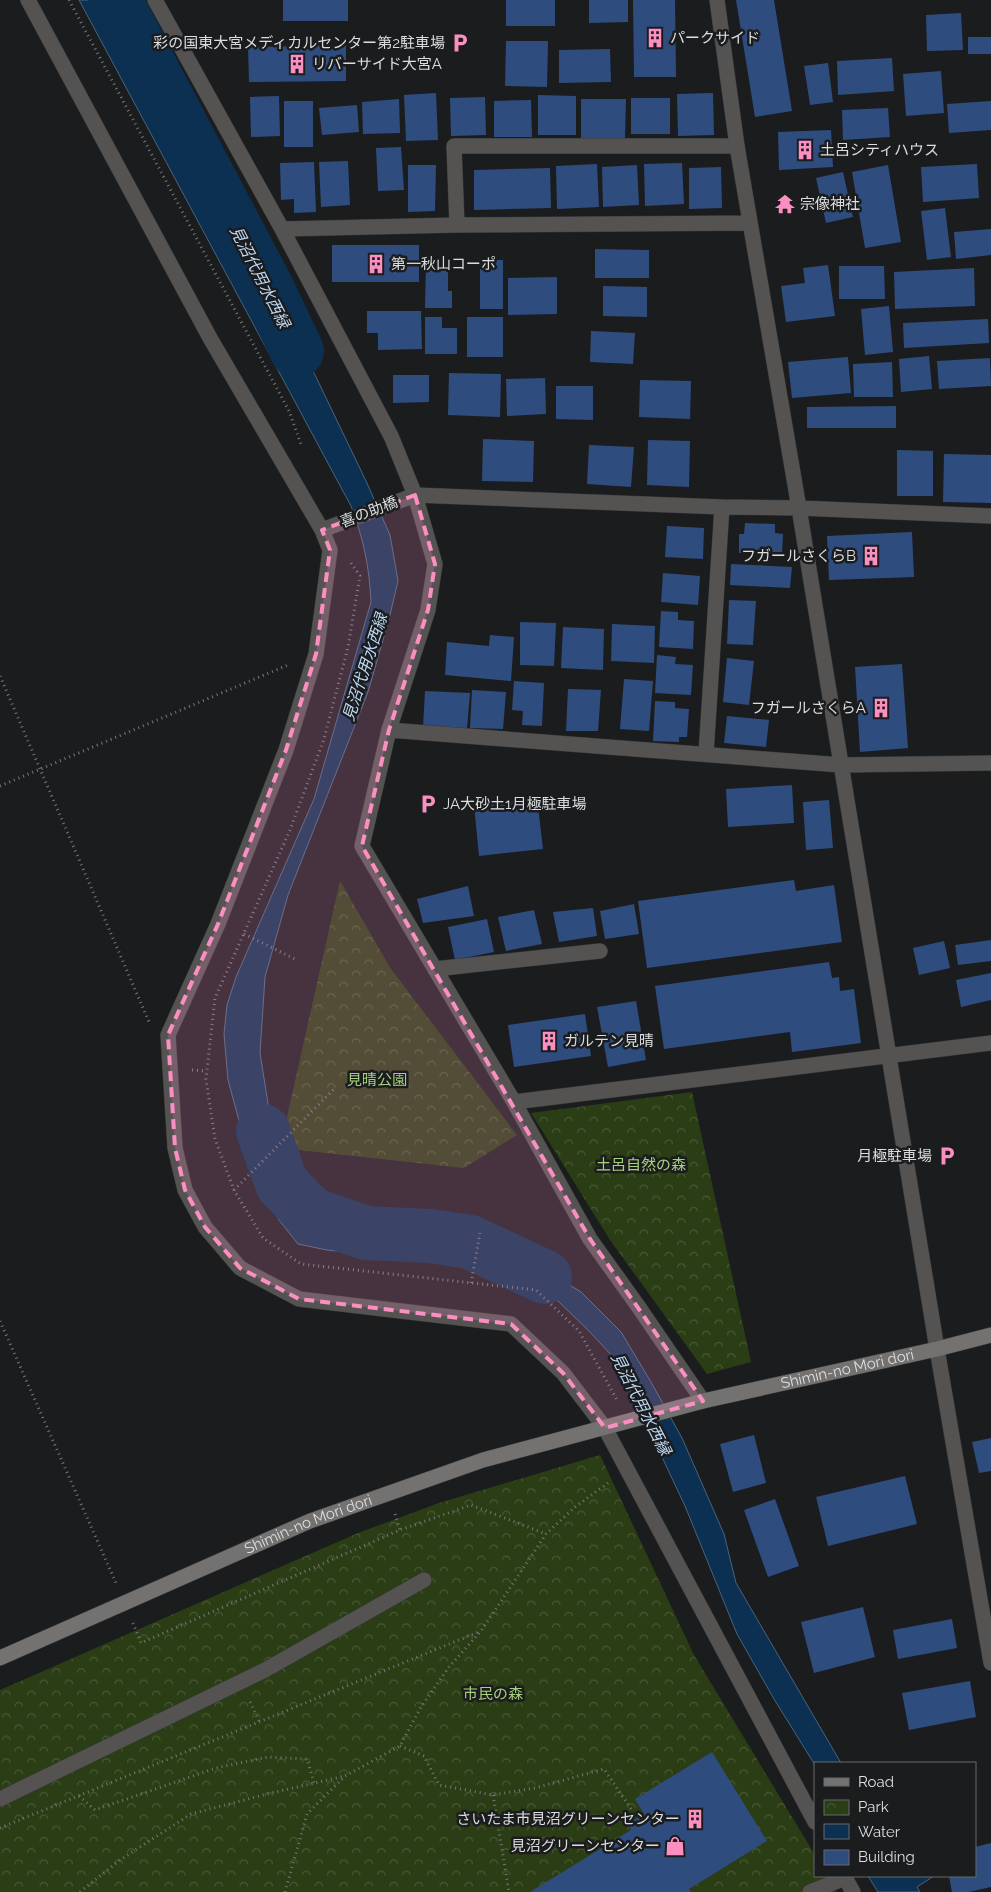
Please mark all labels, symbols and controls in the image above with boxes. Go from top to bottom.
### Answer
building icon: パークサイド [644,27,666,49]
place label: パークサイド [670,29,760,47]
parking icon: 彩の国東大宮メディカルセンター第2駐車場 [449,32,471,54]
place label: 彩の国東大宮メディカルセンター第2駐車場 [153,34,445,52]
building icon: リバーサイド大宮A [286,53,308,75]
place label: リバーサイド大宮A [312,55,442,73]
building icon: 土呂シティハウス [794,139,816,161]
place label: 土呂シティハウス [820,141,939,159]
temple icon: 宗像神社 [774,193,796,215]
place label: 宗像神社 [800,195,860,213]
water label: 見沼代用水西緑 [226,223,295,333]
building icon: 第一秋山コーポ [365,253,387,275]
place label: 第一秋山コーポ [391,255,496,273]
street label: 喜の助橋 [338,493,400,531]
building icon: フガールさくらB [860,545,882,567]
place label: フガールさくらB [741,547,856,565]
water label: 見沼代用水西緑 [339,609,392,723]
building icon: フガールさくらA [870,697,892,719]
place label: フガールさくらA [751,699,866,717]
parking icon: JA大砂土1月極駐車場 [417,793,439,815]
place label: JA大砂土1月極駐車場 [443,795,587,813]
building icon: ガルテン見晴 [538,1030,560,1052]
place label: ガルテン見晴 [564,1032,654,1050]
park label: 見晴公園 [347,1071,407,1089]
parking icon: 月極駐車場 [936,1145,958,1167]
place label: 月極駐車場 [857,1147,932,1165]
park label: 土呂自然の森 [596,1156,686,1174]
street label: Shimin-no Mori dori [779,1345,916,1392]
water label: 見沼代用水西縁 [607,1350,676,1460]
street label: Shimin-no Mori dori [241,1491,374,1558]
park label: 市民の森 [463,1685,523,1703]
legend [814,1762,976,1877]
text: Road [858,1773,894,1791]
text: Park [858,1798,889,1816]
building icon: さいたま市見沼グリーンセンター [684,1808,706,1830]
place label: さいたま市見沼グリーンセンター [456,1810,680,1828]
text: Water [858,1823,901,1841]
shop icon: 見沼グリーンセンター [664,1835,686,1857]
place label: 見沼グリーンセンター [511,1837,660,1855]
text: Building [858,1848,915,1866]

